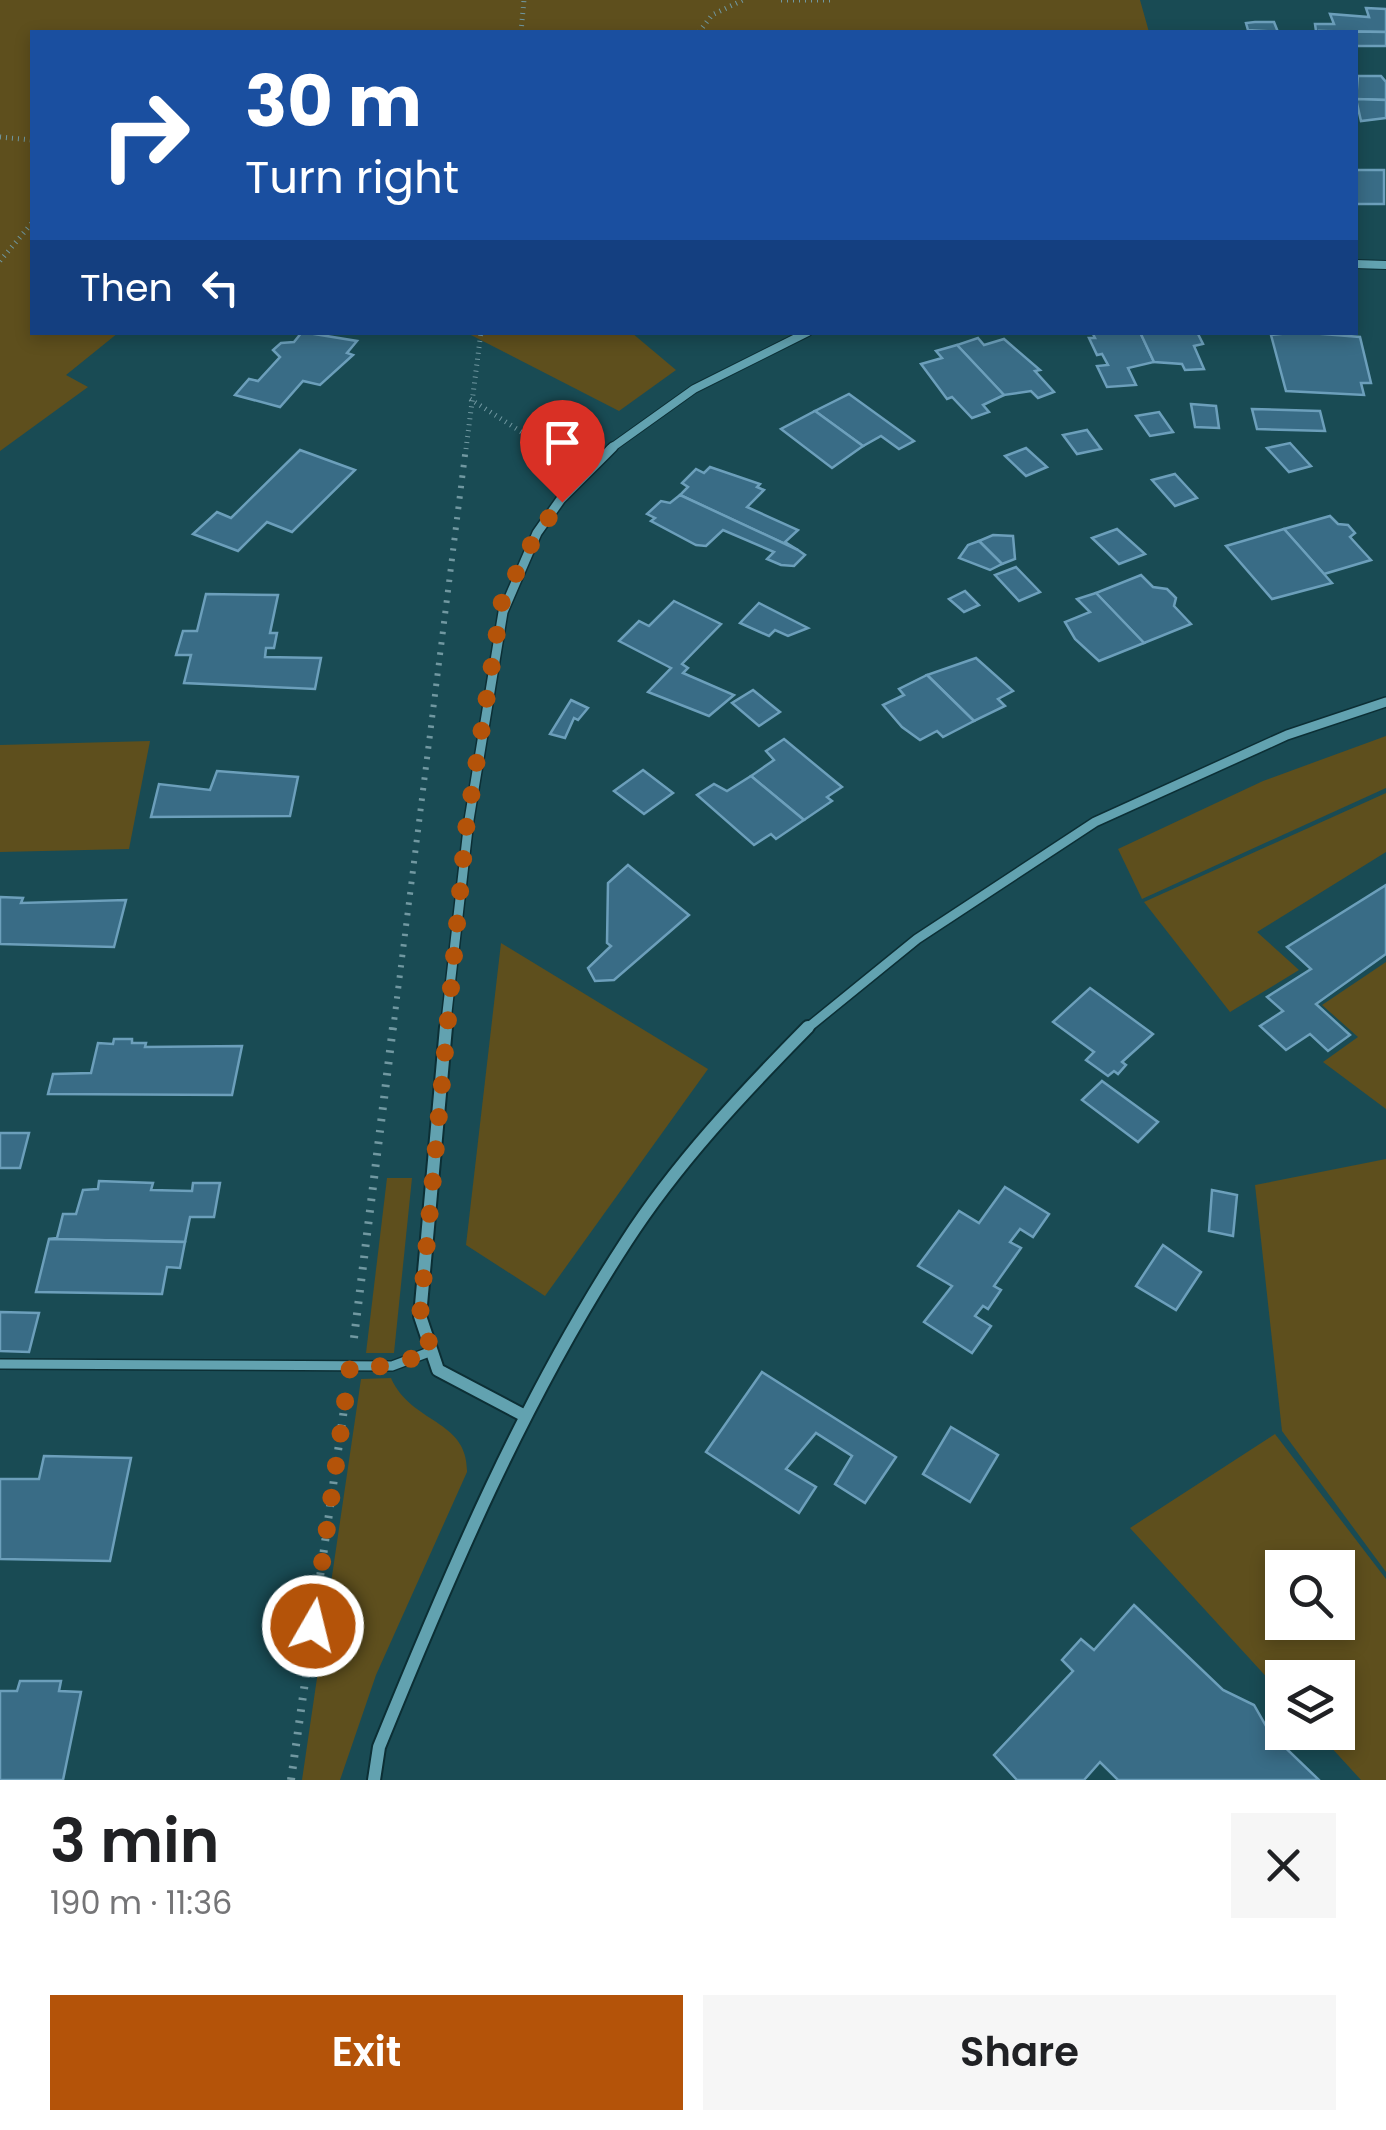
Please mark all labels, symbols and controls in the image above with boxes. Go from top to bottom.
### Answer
text: 30 m [245,52,422,151]
icon: right [80,70,210,200]
text: Turn right [245,146,459,209]
icon: left [193,260,248,315]
text: Then [80,261,173,314]
pin [520,400,605,503]
icon: arrive [535,415,590,470]
map controls [1265,1550,1355,1750]
button: search [1265,1550,1355,1640]
position arrow [261,1574,365,1678]
button: layers [1265,1660,1355,1750]
text: 3 min [50,1799,219,1883]
button: close [1231,1813,1336,1918]
text: 190 m · 11:36 [50,1880,232,1925]
button: Exit [50,1995,683,2110]
button: Share [703,1995,1336,2110]

